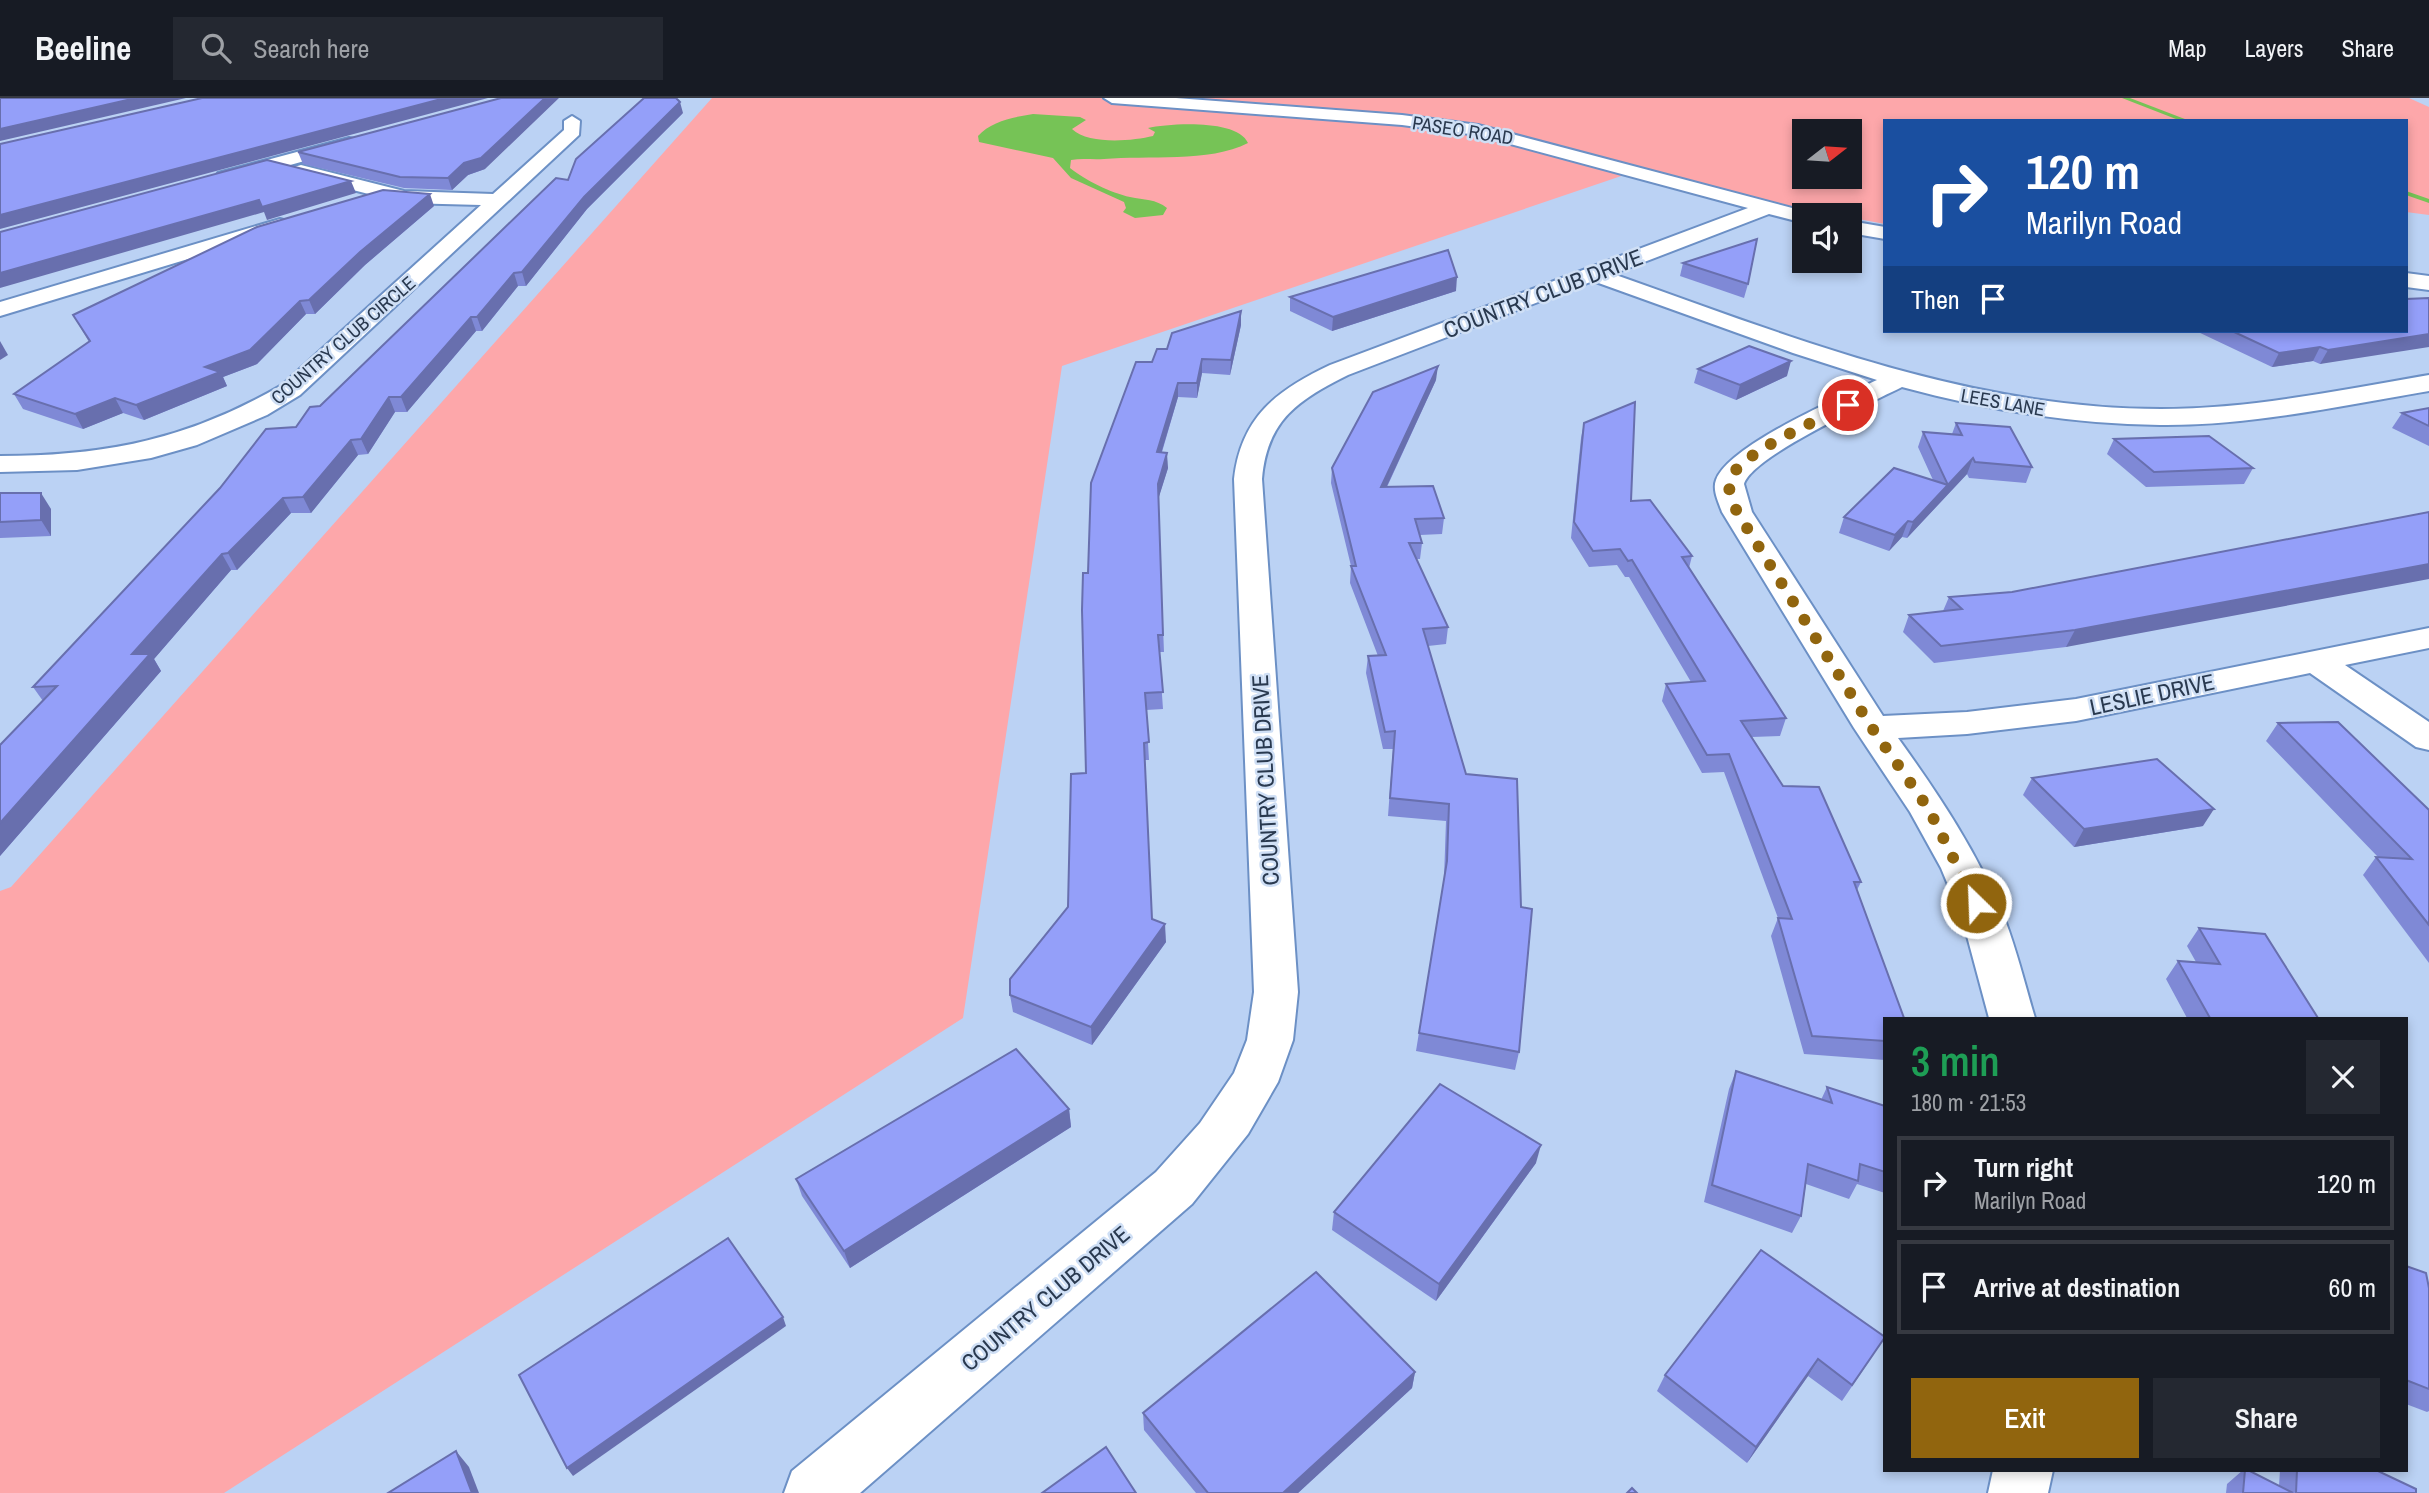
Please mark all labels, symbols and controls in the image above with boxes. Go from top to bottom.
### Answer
search box [173,17,663,80]
text: Beeline [35,26,131,70]
icon: search [197,29,235,67]
text: Search here [253,31,369,66]
text: Map [2168,32,2206,64]
text: Layers [2244,32,2303,64]
text: Share [2341,32,2394,64]
street label: PASEO ROAD [1411,109,1515,151]
north arrow [1792,119,1862,189]
map controls [1792,119,1862,273]
text: 120 m [2026,138,2140,204]
icon: right [1911,147,2002,238]
text: Marilyn Road [2026,201,2182,244]
button: sound [1792,203,1862,273]
street label: COUNTRY CLUB DRIVE [1439,241,1647,345]
street label: COUNTRY CLUB CIRCLE [265,270,421,410]
icon: arrive [1974,280,2012,318]
text: Then [1911,282,1960,317]
pin [1818,375,1878,435]
street label: LEES LANE [1959,382,2047,422]
icon: arrive [1829,386,1867,424]
street label: LESLIE DRIVE [2087,666,2217,722]
street label: COUNTRY CLUB DRIVE [1244,674,1286,886]
position arrow [1939,866,2013,940]
text: 3 min [1911,1033,2000,1089]
button: close [2306,1040,2380,1114]
text: 180 m · 21:53 [1911,1087,2026,1118]
text: Turn right [1974,1150,2073,1185]
icon: right [1915,1164,1953,1202]
text: 120 m [2317,1166,2376,1201]
text: Marilyn Road [1974,1185,2086,1216]
street label: COUNTRY CLUB DRIVE [954,1218,1136,1378]
icon: arrive [1915,1268,1953,1306]
text: Arrive at destination [1974,1270,2180,1305]
text: 60 m [2329,1270,2376,1305]
button: Exit [1911,1378,2139,1458]
button: Share [2153,1378,2380,1458]

